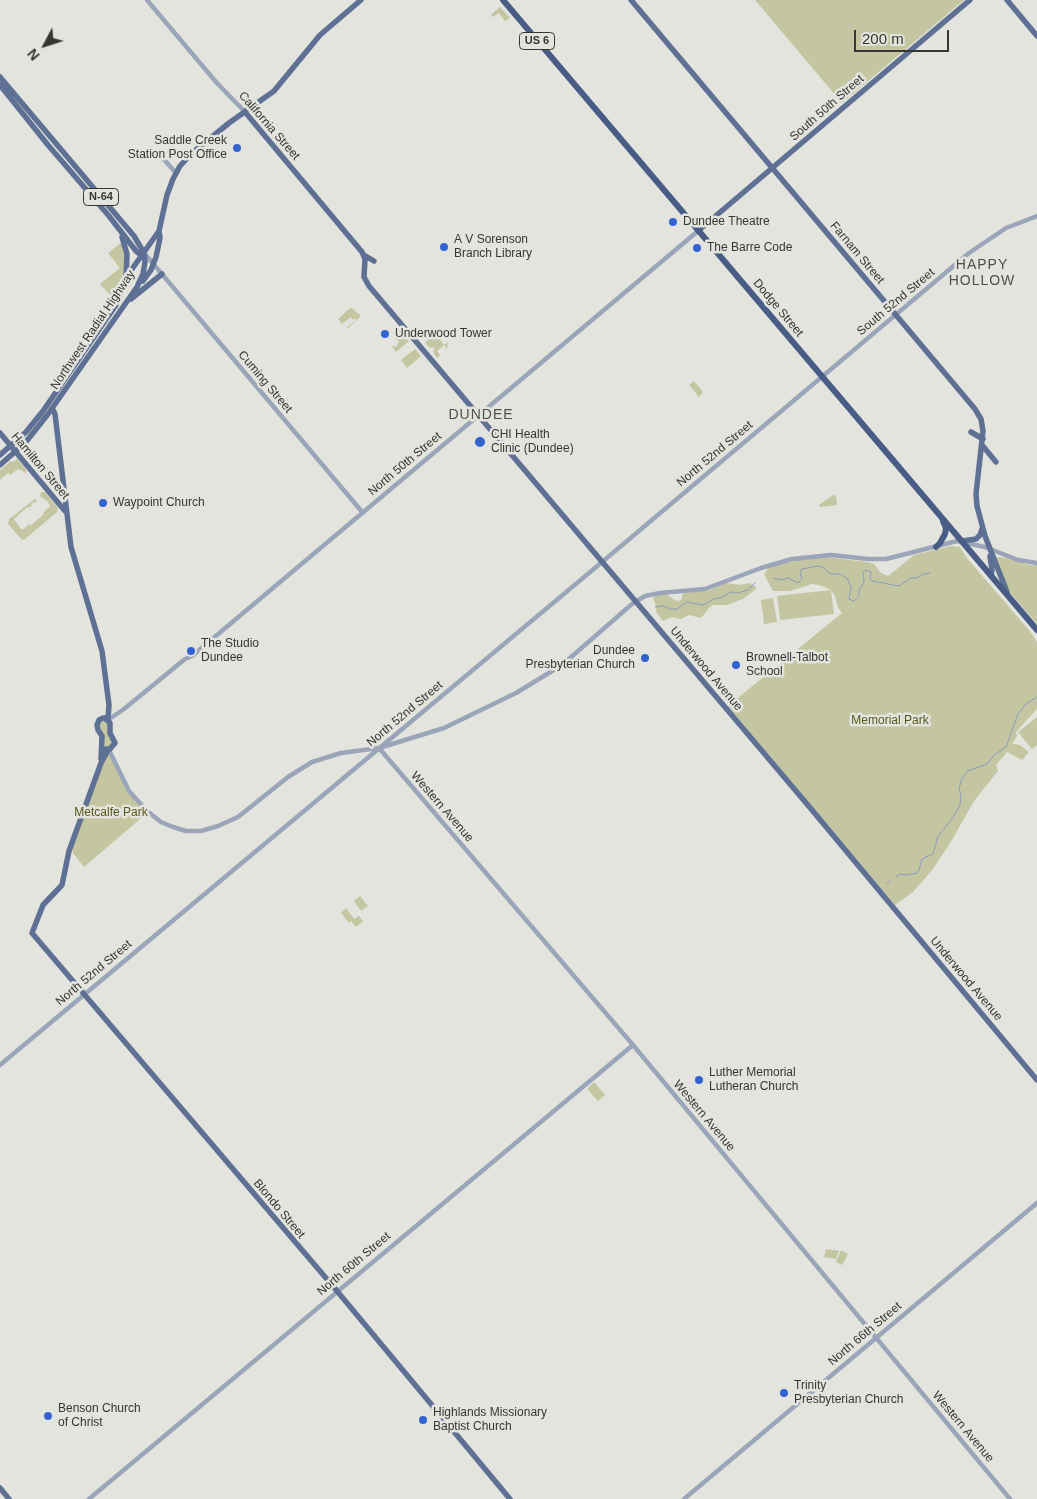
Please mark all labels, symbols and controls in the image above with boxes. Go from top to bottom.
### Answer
north arrow [20,20,70,70]
scale bar [857,20,952,52]
text: 200 m [862,30,904,47]
road number: US 6 [520,32,554,49]
text: N [24,46,43,64]
street label: South 50th Street [787,72,867,144]
street label: California Street [235,89,303,163]
place label: Saddle Creek Station Post Office [128,134,227,162]
marker: Saddle Creek Station Post Office [231,142,243,154]
road number: N-64 [84,188,118,206]
place label: Dundee Theatre [683,215,770,229]
marker: Dundee Theatre [667,216,679,228]
street label: Farnam Street [827,219,887,287]
place label: A V Sorenson Branch Library [454,233,532,261]
marker: A V Sorenson Branch Library [438,241,450,253]
place label: The Barre Code [707,241,792,255]
marker: The Barre Code [691,242,703,254]
district label: HAPPY HOLLOW [948,257,1016,290]
street label: South 52nd Street [854,265,938,339]
street label: Northwest Radial Highway [48,268,138,392]
street label: Dodge Street [750,276,806,340]
place label: Underwood Tower [395,327,492,341]
marker: Underwood Tower [379,328,391,340]
street label: Cuming Street [235,348,295,416]
district label: DUNDEE [448,407,514,423]
street label: North 52nd Street [674,418,756,490]
place label: CHI Health Clinic (Dundee) [491,428,574,456]
street label: North 50th Street [365,429,445,499]
street label: Hamilton Street [8,430,72,502]
marker: CHI Health Clinic (Dundee) [473,435,487,449]
place label: Waypoint Church [113,496,205,510]
marker: Waypoint Church [97,497,109,509]
street label: Underwood Avenue [667,624,745,714]
place label: The Studio Dundee [201,637,259,665]
place label: Dundee Presbyterian Church [526,644,635,672]
marker: The Studio Dundee [185,645,197,657]
place label: Brownell-Talbot School [746,651,828,679]
marker: Dundee Presbyterian Church [639,652,651,664]
marker: Brownell-Talbot School [730,659,742,671]
street label: North 52nd Street [364,678,446,750]
park label: Memorial Park [851,714,929,728]
street label: Western Avenue [408,769,476,845]
park label: Metcalfe Park [74,806,148,820]
street label: Underwood Avenue [927,934,1005,1024]
street label: North 52nd Street [53,937,135,1009]
place label: Luther Memorial Lutheran Church [709,1066,798,1094]
marker: Luther Memorial Lutheran Church [693,1074,705,1086]
street label: Western Avenue [670,1078,738,1154]
street label: Blondo Street [250,1177,308,1241]
street label: North 60th Street [314,1229,394,1299]
street label: North 66th Street [825,1299,905,1369]
place label: Trinity Presbyterian Church [794,1379,903,1407]
marker: Trinity Presbyterian Church [778,1387,790,1399]
street label: Western Avenue [929,1389,997,1465]
place label: Benson Church of Christ [58,1402,141,1430]
place label: Highlands Missionary Baptist Church [433,1406,547,1434]
marker: Benson Church of Christ [42,1410,54,1422]
marker: Highlands Missionary Baptist Church [417,1414,429,1426]

